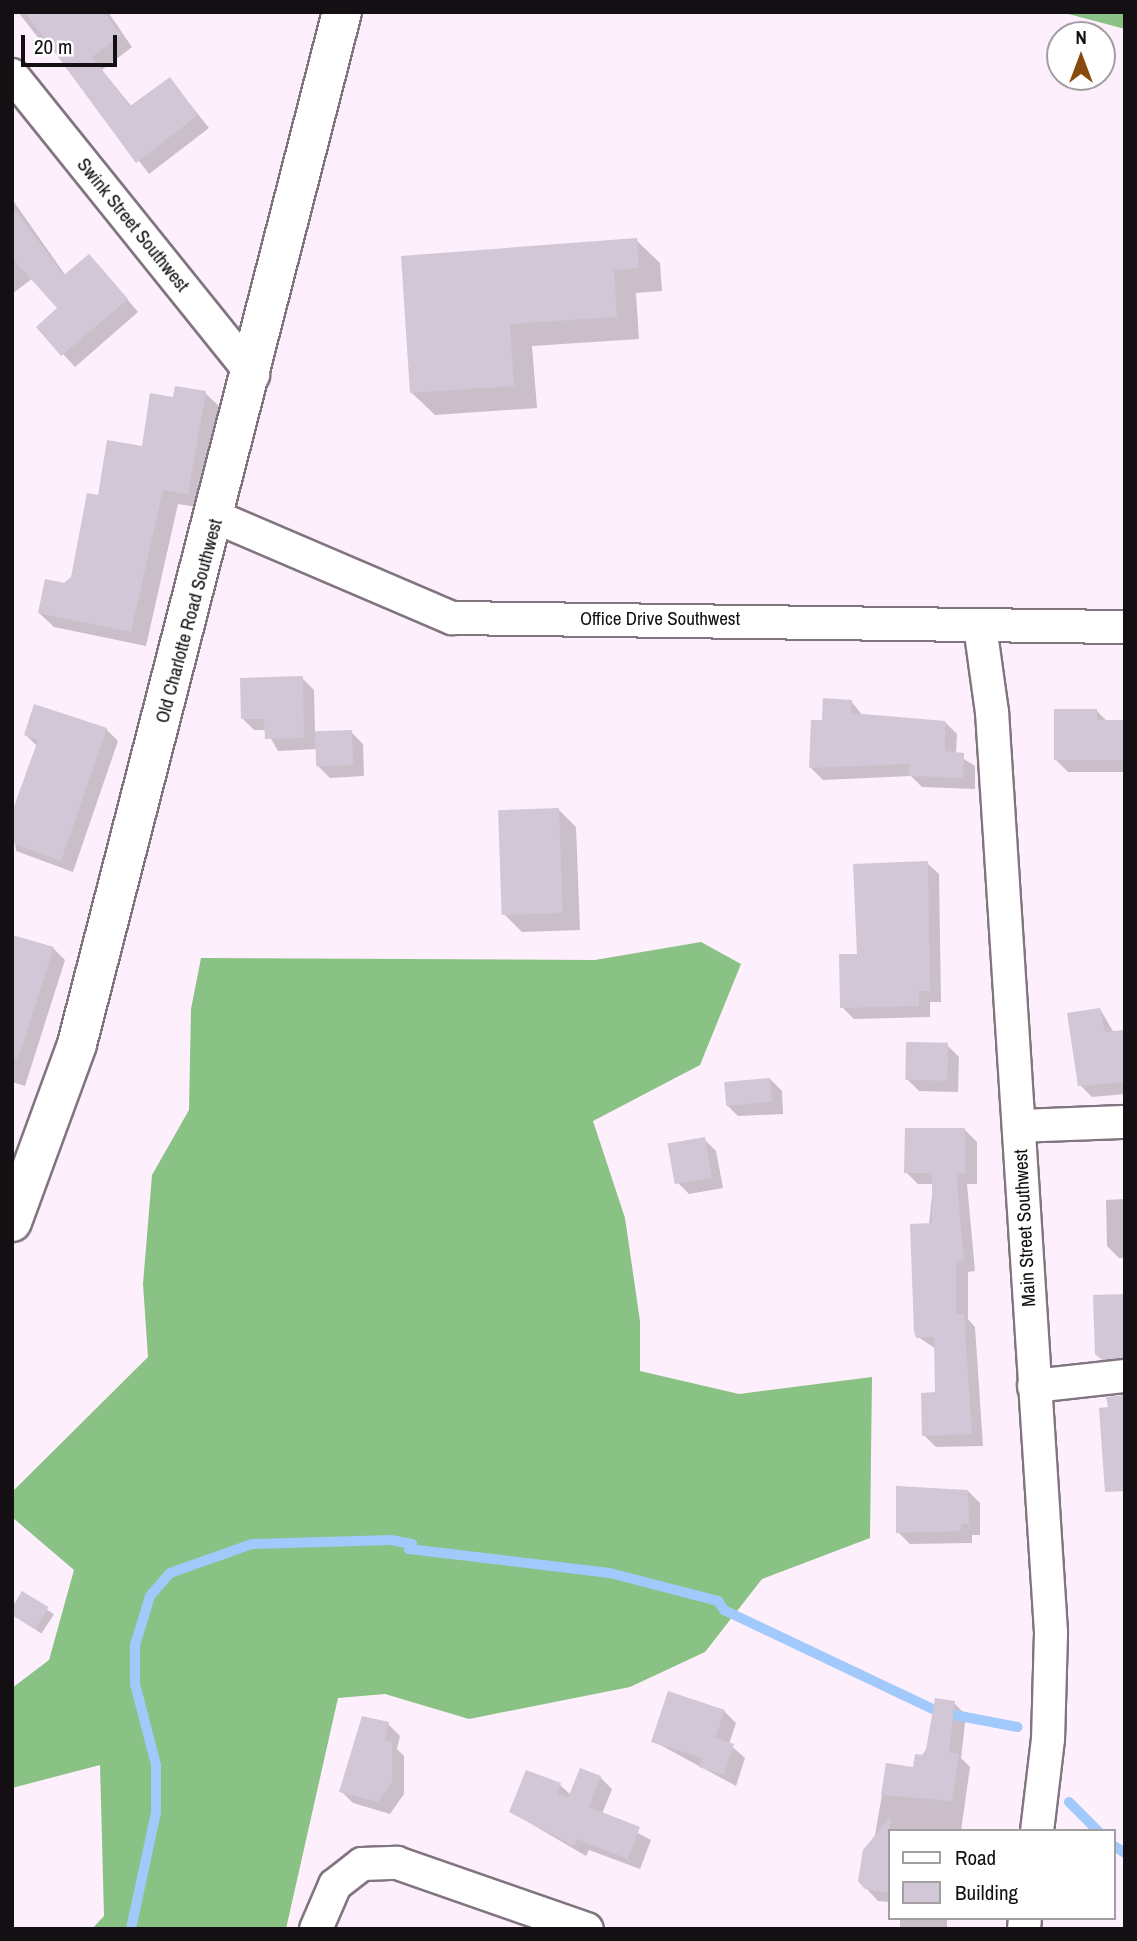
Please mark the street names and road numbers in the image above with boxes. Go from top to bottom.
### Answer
street label: Swink Street Southwest [72,154,194,296]
street label: Old Charlotte Road Southwest [151,516,227,726]
street label: Office Drive Southwest [580,608,740,630]
street label: Main Street Southwest [1009,1149,1041,1307]

